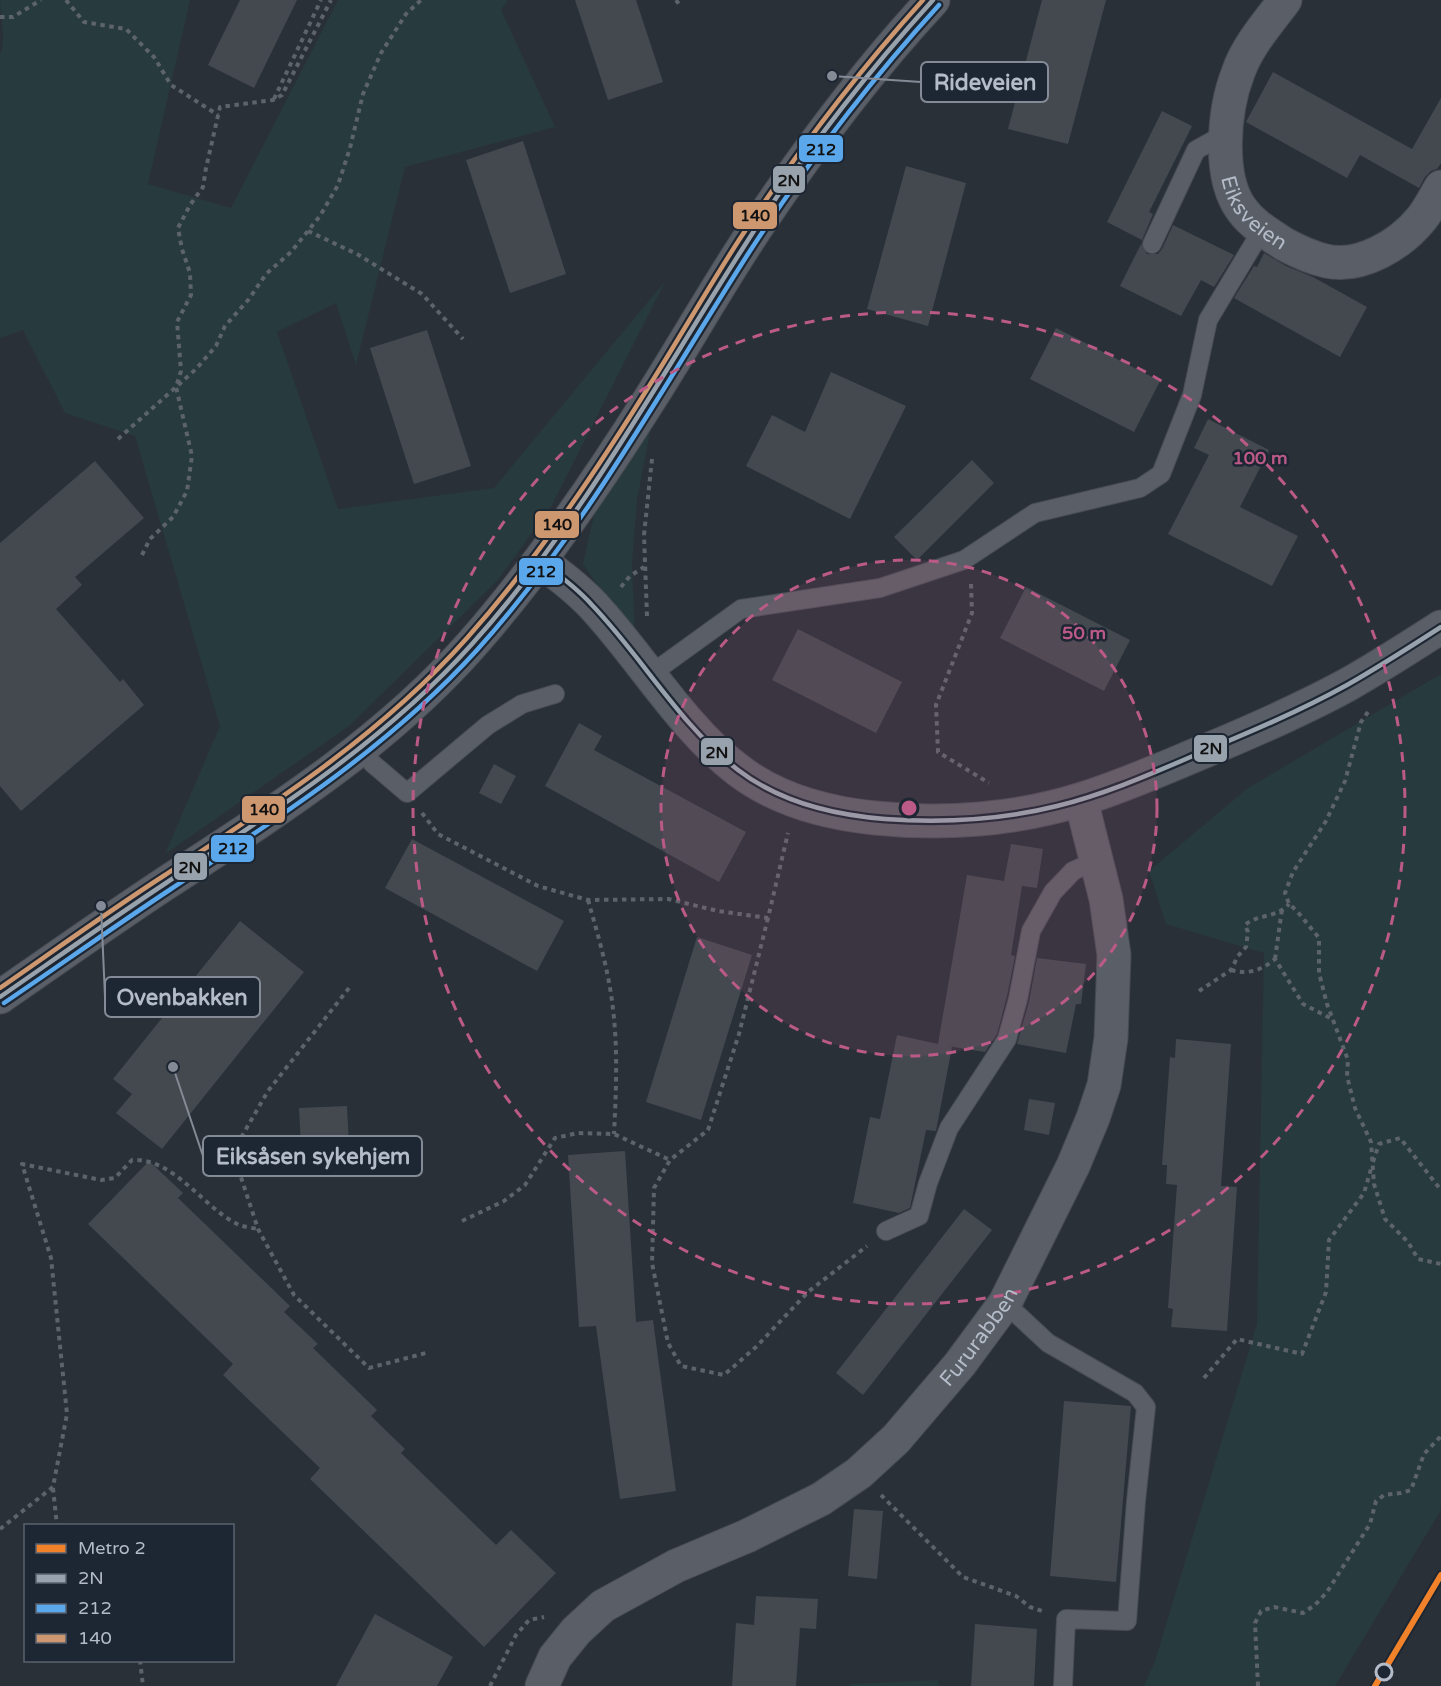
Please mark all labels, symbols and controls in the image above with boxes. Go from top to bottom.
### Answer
callout: Rideveien [921,62,1048,102]
text: Rideveien [934,70,1036,96]
line badge: 212 [798,134,844,163]
text: 212 [806,140,836,160]
line badge: 2N [772,165,806,194]
text: 2N [778,171,800,191]
street label: Eiksveien [1215,173,1292,256]
line badge: 140 [732,201,778,230]
text: 140 [740,206,770,226]
text: 100 m [1232,447,1288,469]
line badge: 140 [534,510,580,539]
text: 140 [542,515,572,535]
line badge: 212 [518,557,564,586]
text: 212 [526,562,556,582]
text: 50 m [1062,622,1106,644]
line badge: 2N [1193,734,1228,763]
line badge: 2N [700,737,734,766]
text: 2N [1200,739,1222,759]
text: 2N [706,743,728,763]
line badge: 140 [241,795,286,824]
centre of rings [899,798,919,818]
text: 140 [249,800,279,820]
line badge: 212 [210,834,255,863]
text: 212 [218,839,248,859]
line badge: 2N [173,852,208,881]
text: 2N [179,858,201,878]
callout: Ovenbakken [105,977,260,1017]
text: Ovenbakken [116,985,248,1011]
callout: Eiksåsen sykehjem [203,1136,422,1176]
text: Eiksåsen sykehjem [216,1144,410,1170]
street label: Fururabben [934,1284,1024,1392]
legend [24,1524,234,1662]
text: Metro 2 [78,1537,146,1559]
text: 2N [78,1567,104,1589]
text: 212 [78,1597,112,1619]
text: 140 [78,1627,112,1649]
unlabelled marker [1375,1663,1393,1681]

